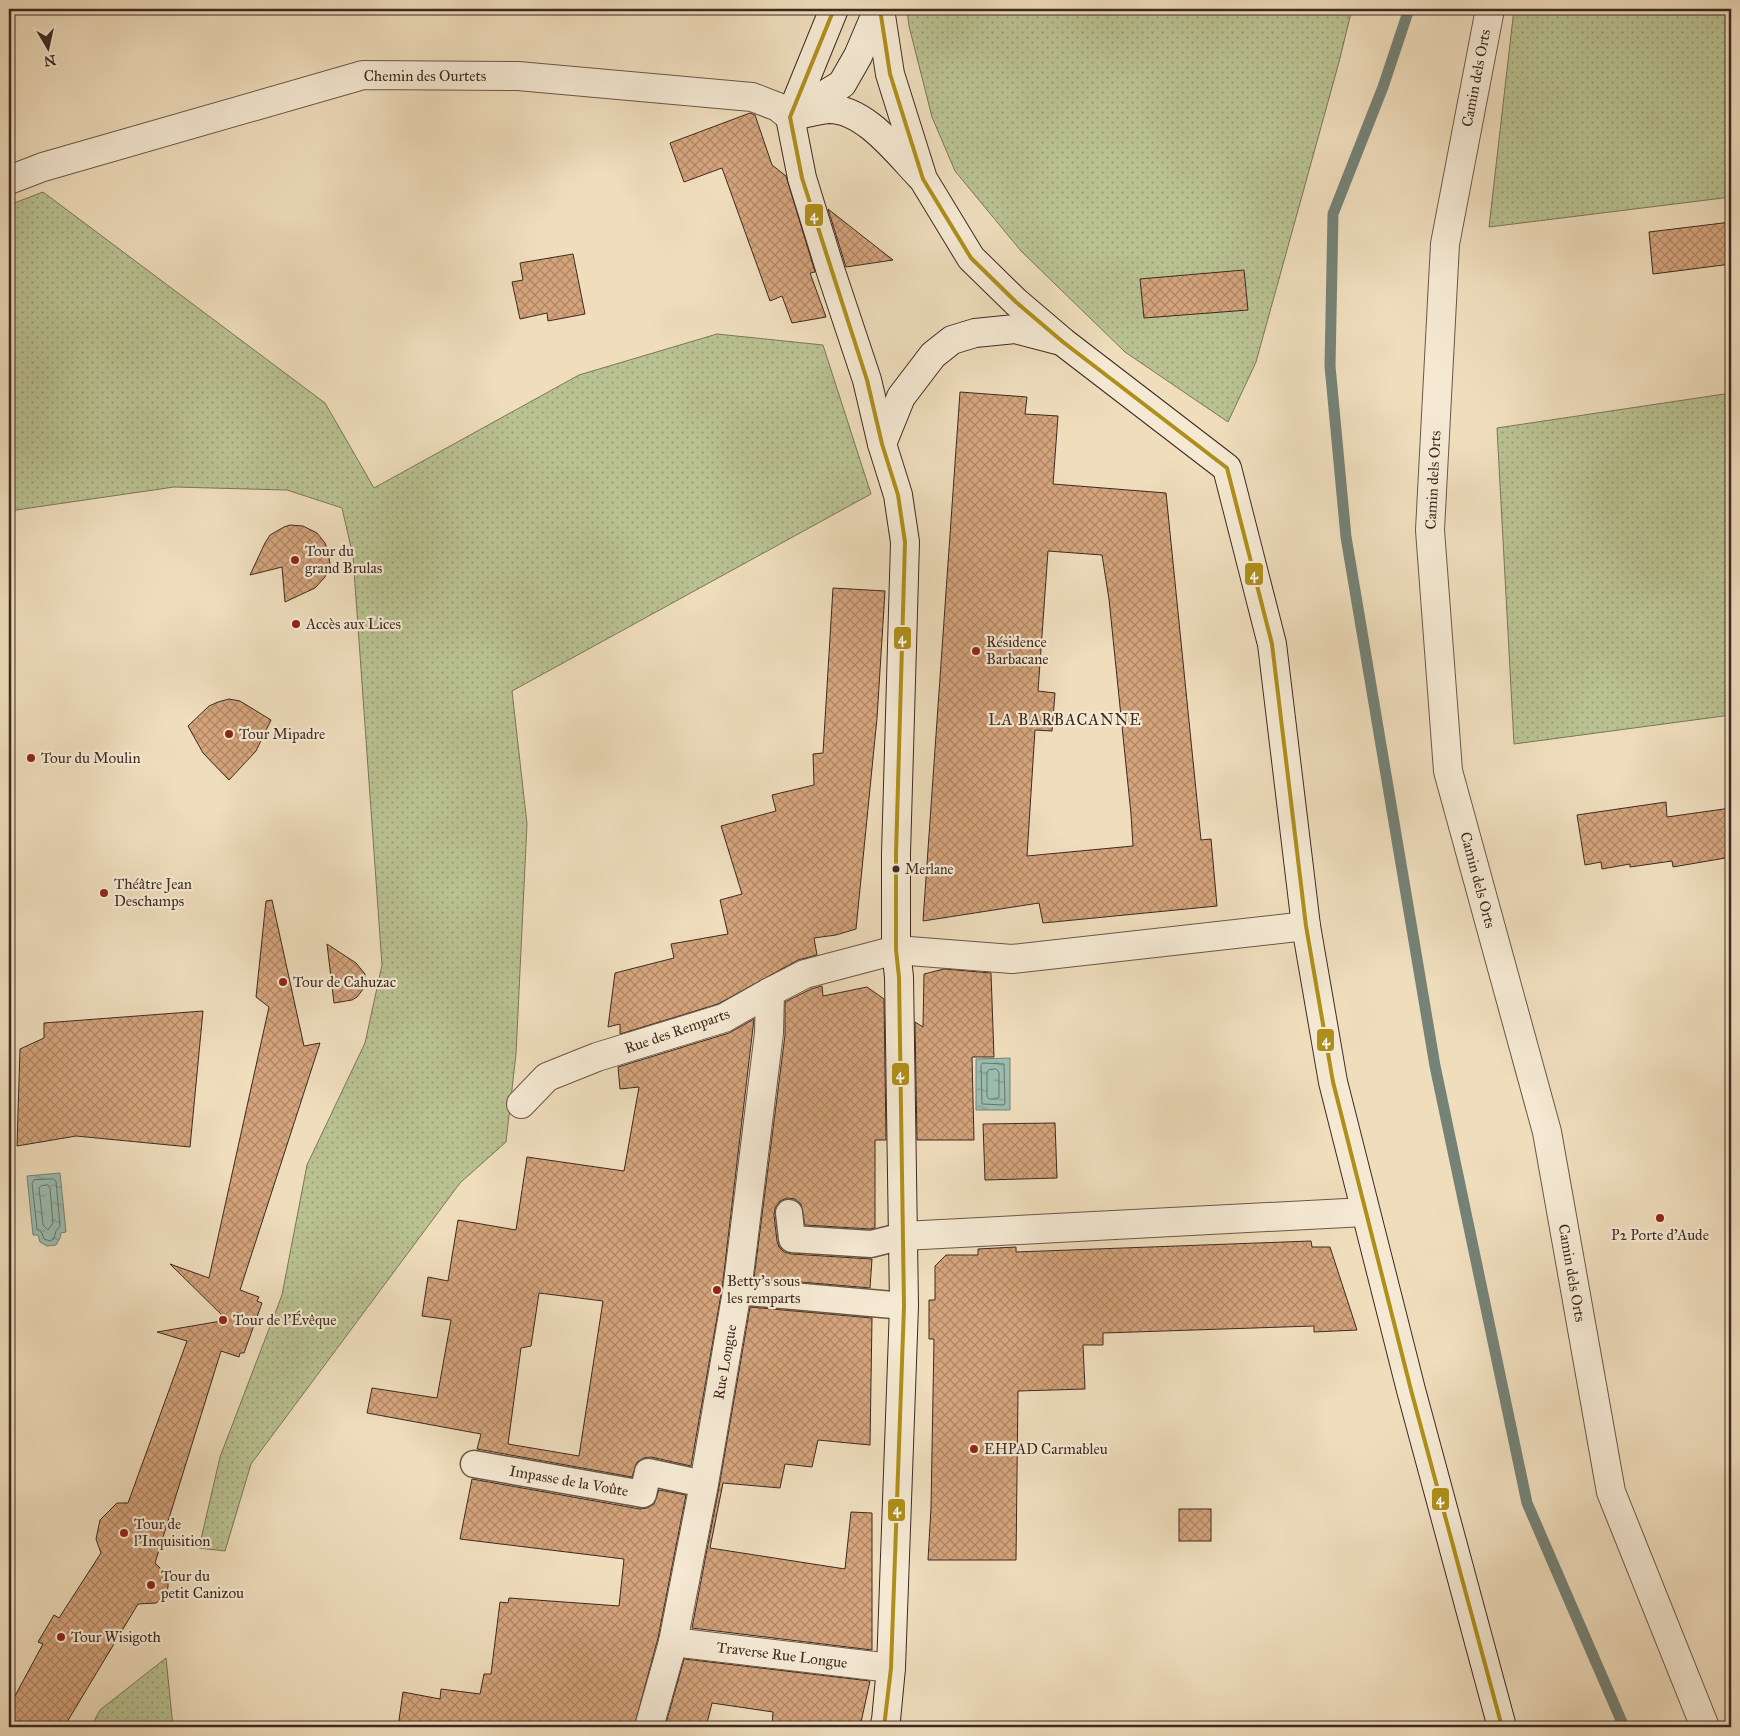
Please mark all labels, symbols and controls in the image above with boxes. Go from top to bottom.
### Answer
north arrow [22,22,72,72]
street label: Camin dels Orts [1458,28,1494,128]
text: N [43,51,57,70]
street label: Chemin des Ourtets [364,67,486,85]
line badge: 4 [804,203,824,227]
text: 4 [810,207,819,225]
street label: Camin dels Orts [1421,430,1445,530]
place label: Tour du grand Brulas [305,542,382,577]
marker: Tour du grand Brulas [289,554,301,566]
line badge: 4 [1244,562,1264,586]
text: 4 [1250,566,1259,584]
place label: Accès aux Lices [305,615,401,633]
marker: Accès aux Lices [290,618,302,630]
line badge: 4 [893,626,912,650]
text: 4 [898,630,907,648]
place label: Résidence Barbacane [986,633,1049,668]
marker: Résidence Barbacane [970,645,982,657]
district label: LA BARBACANNE [988,710,1142,729]
place label: Tour Mipadre [239,725,325,743]
marker: Tour Mipadre [223,728,235,740]
place label: Tour du Moulin [41,749,141,767]
marker: Tour du Moulin [25,752,37,764]
street label: Camin dels Orts [1456,830,1500,930]
place label: Merlane [905,861,954,878]
marker: Merlane [891,864,901,874]
place label: Théâtre Jean Deschamps [114,875,192,910]
marker: Théâtre Jean Deschamps [98,887,110,899]
place label: Tour de Cahuzac [293,973,396,991]
marker: Tour de Cahuzac [277,976,289,988]
street label: Rue des Remparts [622,1005,732,1057]
line badge: 4 [1316,1028,1335,1052]
text: 4 [1322,1032,1331,1050]
line badge: 4 [891,1062,910,1086]
text: 4 [896,1066,905,1084]
marker: P2 Porte d'Aude [1654,1212,1666,1224]
street label: Camin dels Orts [1555,1223,1589,1323]
place label: P2 Porte d'Aude [1611,1226,1709,1244]
place label: Betty's sous les remparts [727,1272,801,1307]
marker: Betty's sous les remparts [711,1284,723,1296]
place label: Tour de l'Évêque [233,1310,336,1330]
marker: Tour de l'Évêque [217,1314,229,1326]
street label: Rue Longue [710,1323,740,1401]
place label: EHPAD Carmableu [984,1440,1108,1458]
marker: EHPAD Carmableu [968,1443,980,1455]
street label: Impasse de la Voûte [508,1462,630,1500]
line badge: 4 [1431,1487,1450,1511]
text: 4 [1436,1491,1445,1509]
line badge: 4 [887,1498,906,1522]
text: 4 [893,1501,902,1519]
place label: Tour de l'Inquisition [134,1515,210,1551]
marker: Tour de l'Inquisition [118,1527,130,1539]
place label: Tour du petit Canizou [160,1567,244,1602]
marker: Tour du petit Canizou [145,1579,157,1591]
place label: Tour Wisigoth [71,1628,161,1646]
marker: Tour Wisigoth [55,1631,67,1643]
street label: Traverse Rue Longue [716,1638,848,1672]

